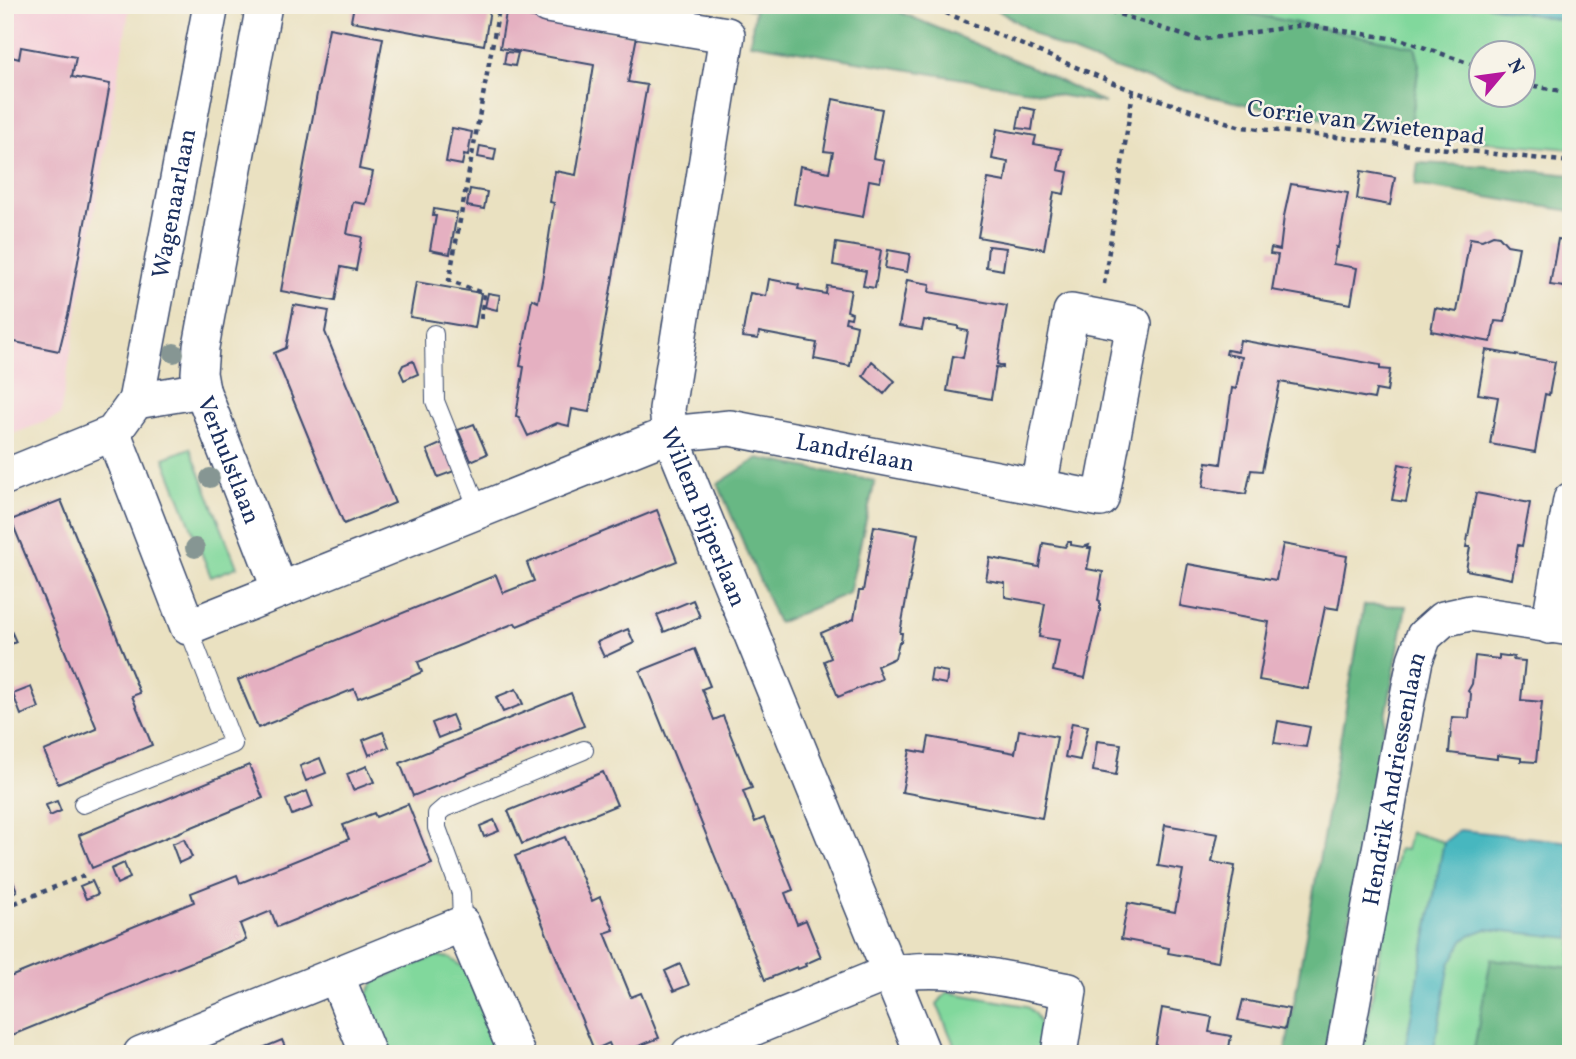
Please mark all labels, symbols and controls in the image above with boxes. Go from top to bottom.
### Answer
north arrow [1468,38,1538,108]
text: N [1500,54,1530,79]
street label: Corrie van Zwietenpad [1245,93,1487,155]
street label: Wagenaarlaan [145,126,206,282]
street label: Verhulstlaan [187,392,268,530]
street label: Willem Pijperlaan [650,423,754,612]
street label: Landrélaan [793,426,917,482]
street label: Hendrik Andriessenlaan [1355,647,1436,909]

